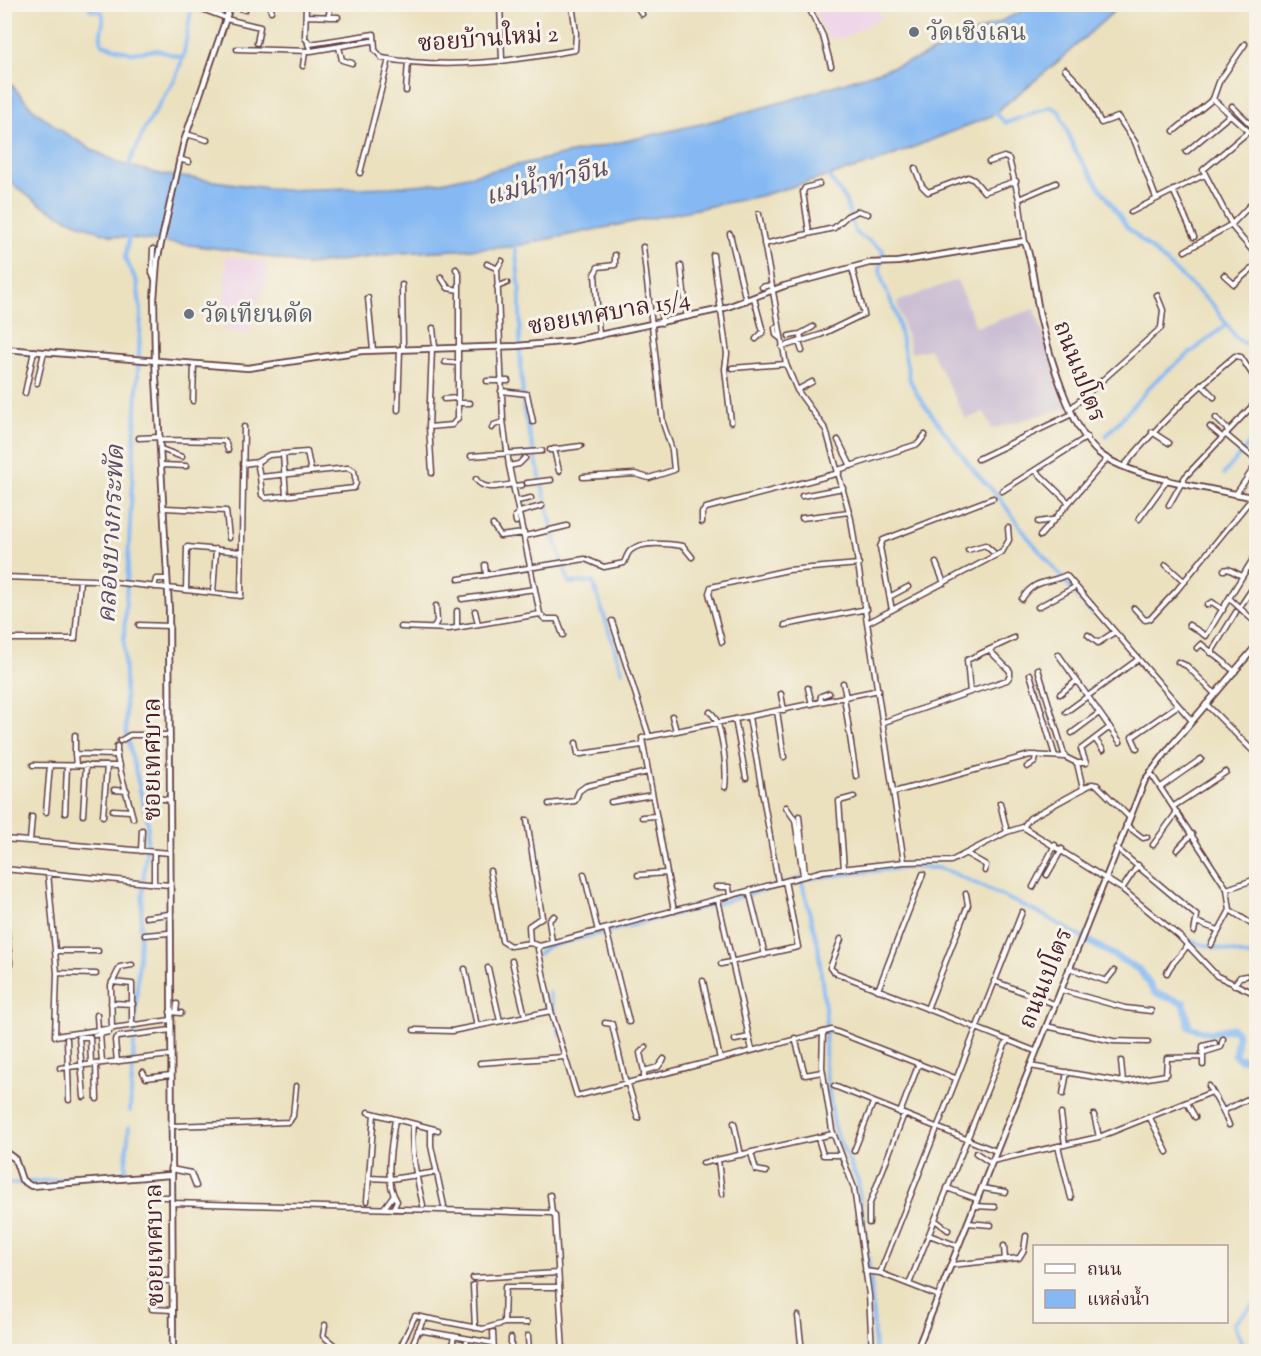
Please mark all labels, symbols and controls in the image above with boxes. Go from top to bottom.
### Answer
street label: ซอยบ้านใหม่ 2 [416,15,560,62]
place label: วัดเชิงเลน [926,17,1026,51]
marker: วัดเชิงเลน [907,25,921,39]
water label: แม่น้ำท่าจีน [481,147,612,216]
street label: ซอยเทศบาล 15/4 [526,283,693,345]
place label: วัดเทียนดัด [201,299,313,333]
marker: วัดเทียนดัด [182,307,196,321]
street label: ถนนเปโตร [1043,315,1116,427]
water label: คลองบางกระพัด [89,442,136,624]
street label: ซอยเทศบาล [137,697,171,821]
street label: ถนนเปโตร [1008,922,1082,1034]
street label: ซอยเทศบาล [138,1183,174,1307]
legend [1033,1245,1228,1323]
text: ถนน [1087,1258,1122,1284]
text: แหล่งน้ำ [1087,1285,1150,1314]

